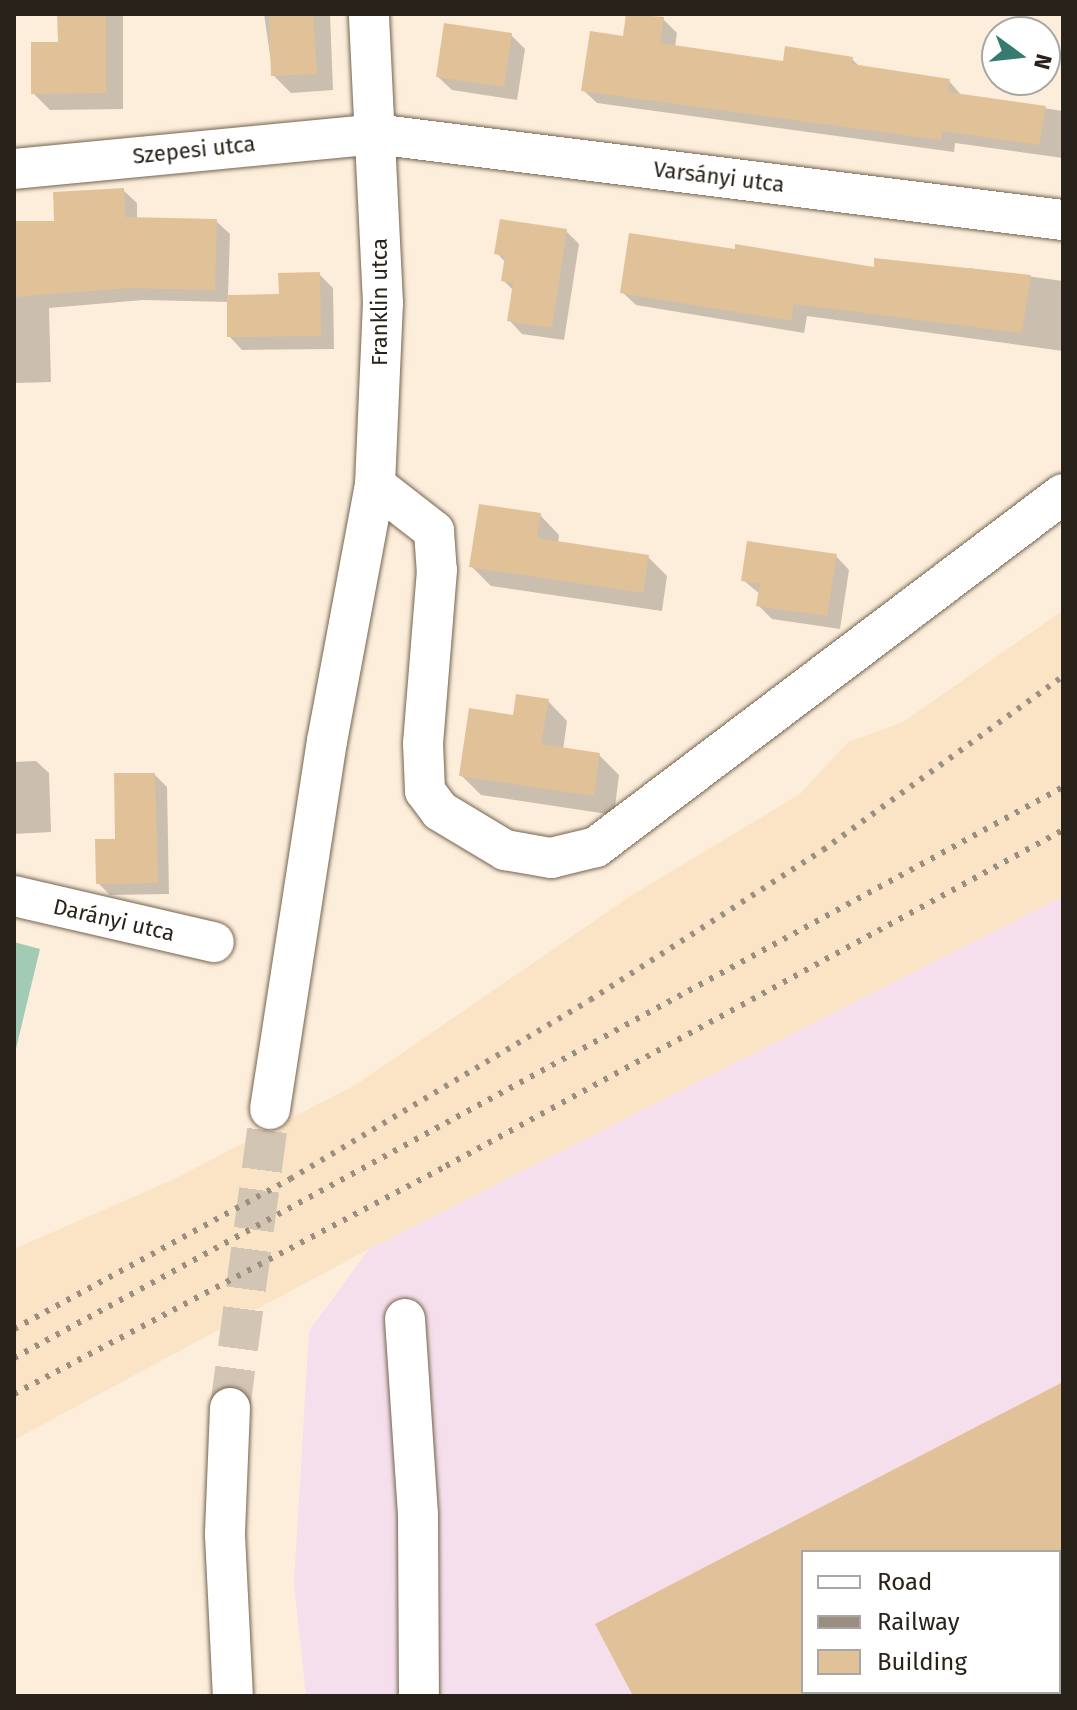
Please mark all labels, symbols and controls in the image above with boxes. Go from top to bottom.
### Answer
north arrow [981,16,1061,96]
text: N [1028,51,1058,72]
street label: Szepesi utca [131,130,257,170]
street label: Varsányi utca [652,156,786,198]
street label: Franklin utca [367,238,393,366]
street label: Darányi utca [51,893,177,947]
legend [801,1550,1061,1694]
text: Road [877,1568,932,1596]
text: Railway [877,1608,960,1636]
text: Building [877,1648,967,1676]

